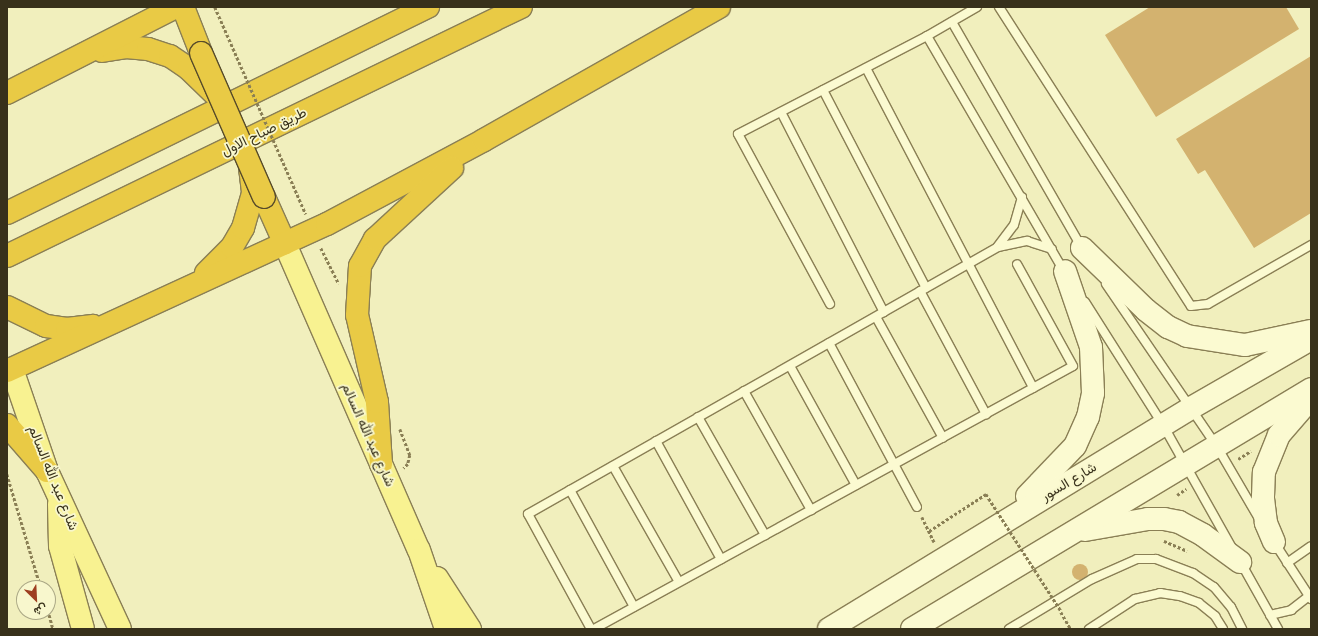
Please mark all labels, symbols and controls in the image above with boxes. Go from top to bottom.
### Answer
street label: طريق صباح الاول [219,104,309,160]
street label: شارع عبد الله السالم [338,381,398,489]
street label: شارع عبد الله السالم [24,423,82,533]
street label: شارع السور [1038,459,1100,505]
north arrow [16,580,56,620]
text: ش [32,602,49,618]

